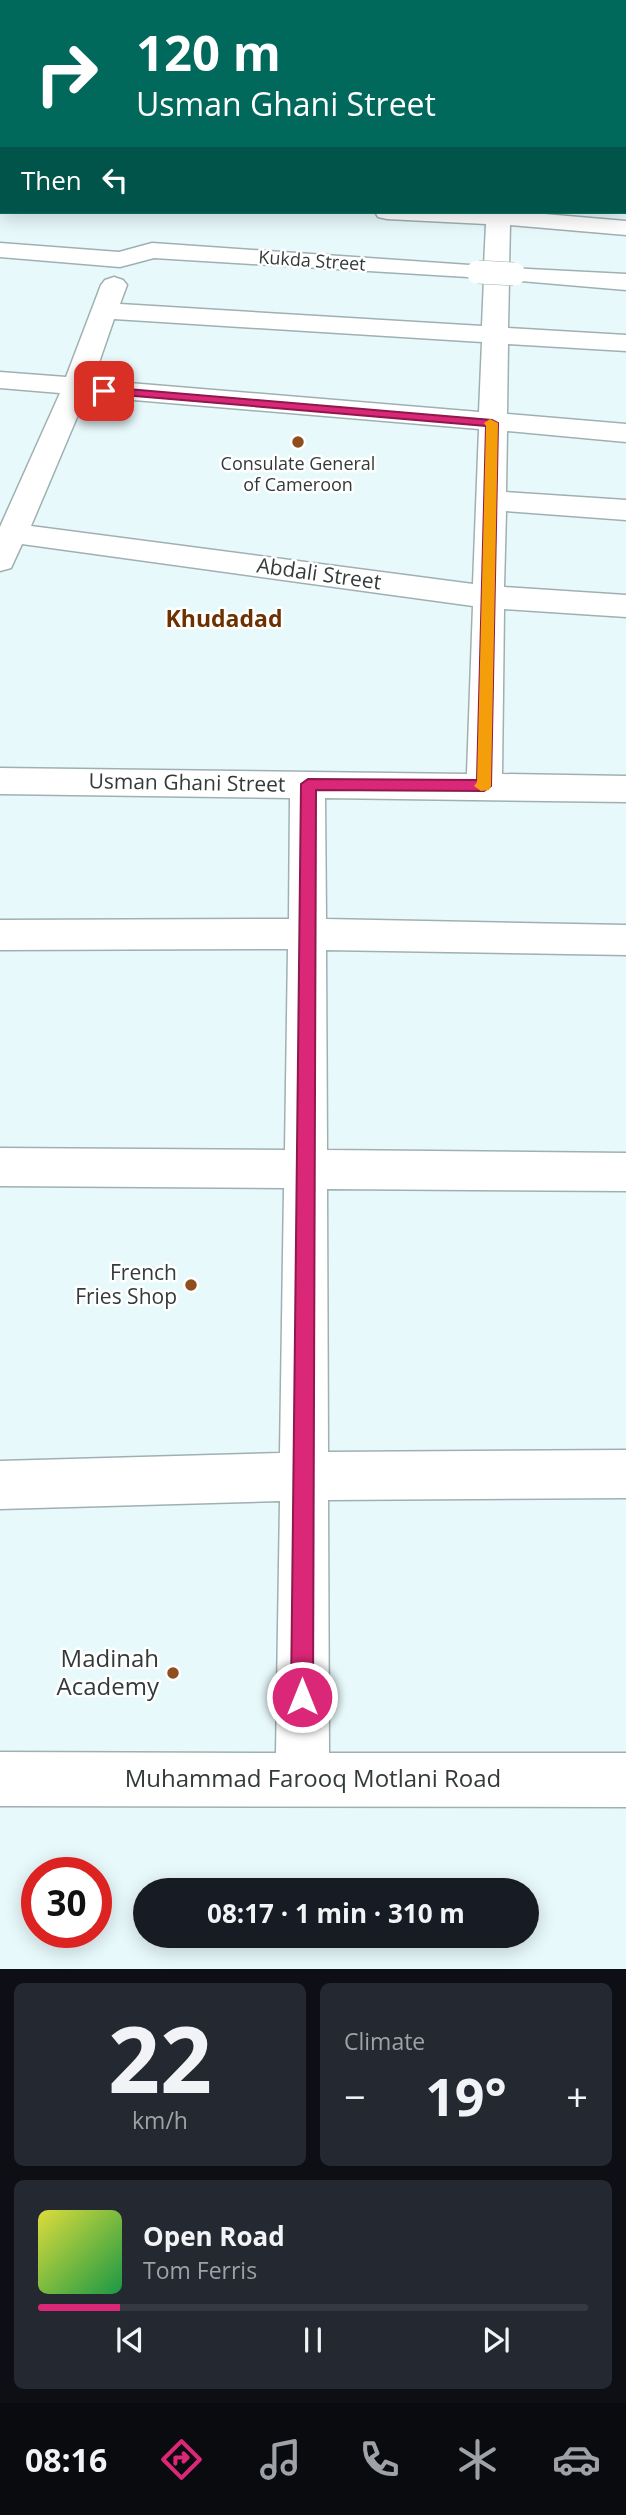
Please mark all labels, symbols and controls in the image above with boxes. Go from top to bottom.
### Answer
text: 120 m [136,19,281,85]
icon: right [21,28,112,119]
text: Usman Ghani Street [136,82,436,125]
icon: left [96,161,134,199]
text: Then [21,162,82,198]
street label: Kukda Street [258,244,367,276]
pin [74,361,134,421]
icon: arrive [85,372,123,410]
marker: Consulate General of Cameroon [290,434,306,450]
place label: Consulate General of Cameroon [221,451,375,496]
street label: Abdali Street [255,550,383,596]
district label: Khudadad [166,602,282,634]
street label: Usman Ghani Street [88,766,286,798]
place label: French Fries Shop [75,1258,177,1310]
marker: French Fries Shop [183,1277,199,1293]
place label: Madinah Academy [57,1641,160,1702]
position arrow [265,1660,339,1734]
marker: Madinah Academy [165,1665,181,1681]
street label: Muhammad Farooq Motlani Road [125,1761,501,1794]
speed limit sign: 30 [21,1857,112,1948]
text: 08:17 · 1 min · 310 m [207,1895,465,1931]
text: 22 [108,1996,212,2120]
text: Climate [344,2025,425,2057]
text: 19° [425,2060,507,2131]
text: − [344,2070,366,2122]
text: + [566,2070,588,2122]
text: km/h [132,2104,188,2136]
text: Open Road [143,2218,285,2254]
text: Tom Ferris [143,2254,257,2286]
icon: previous [111,2321,149,2359]
icon: pause [294,2321,332,2359]
icon: next [477,2321,515,2359]
icon: directions [157,2435,206,2484]
icon: music [256,2435,305,2484]
icon: phone [355,2435,404,2484]
icon: climate [453,2435,502,2484]
icon: car [552,2435,601,2484]
text: 08:16 [25,2438,107,2481]

